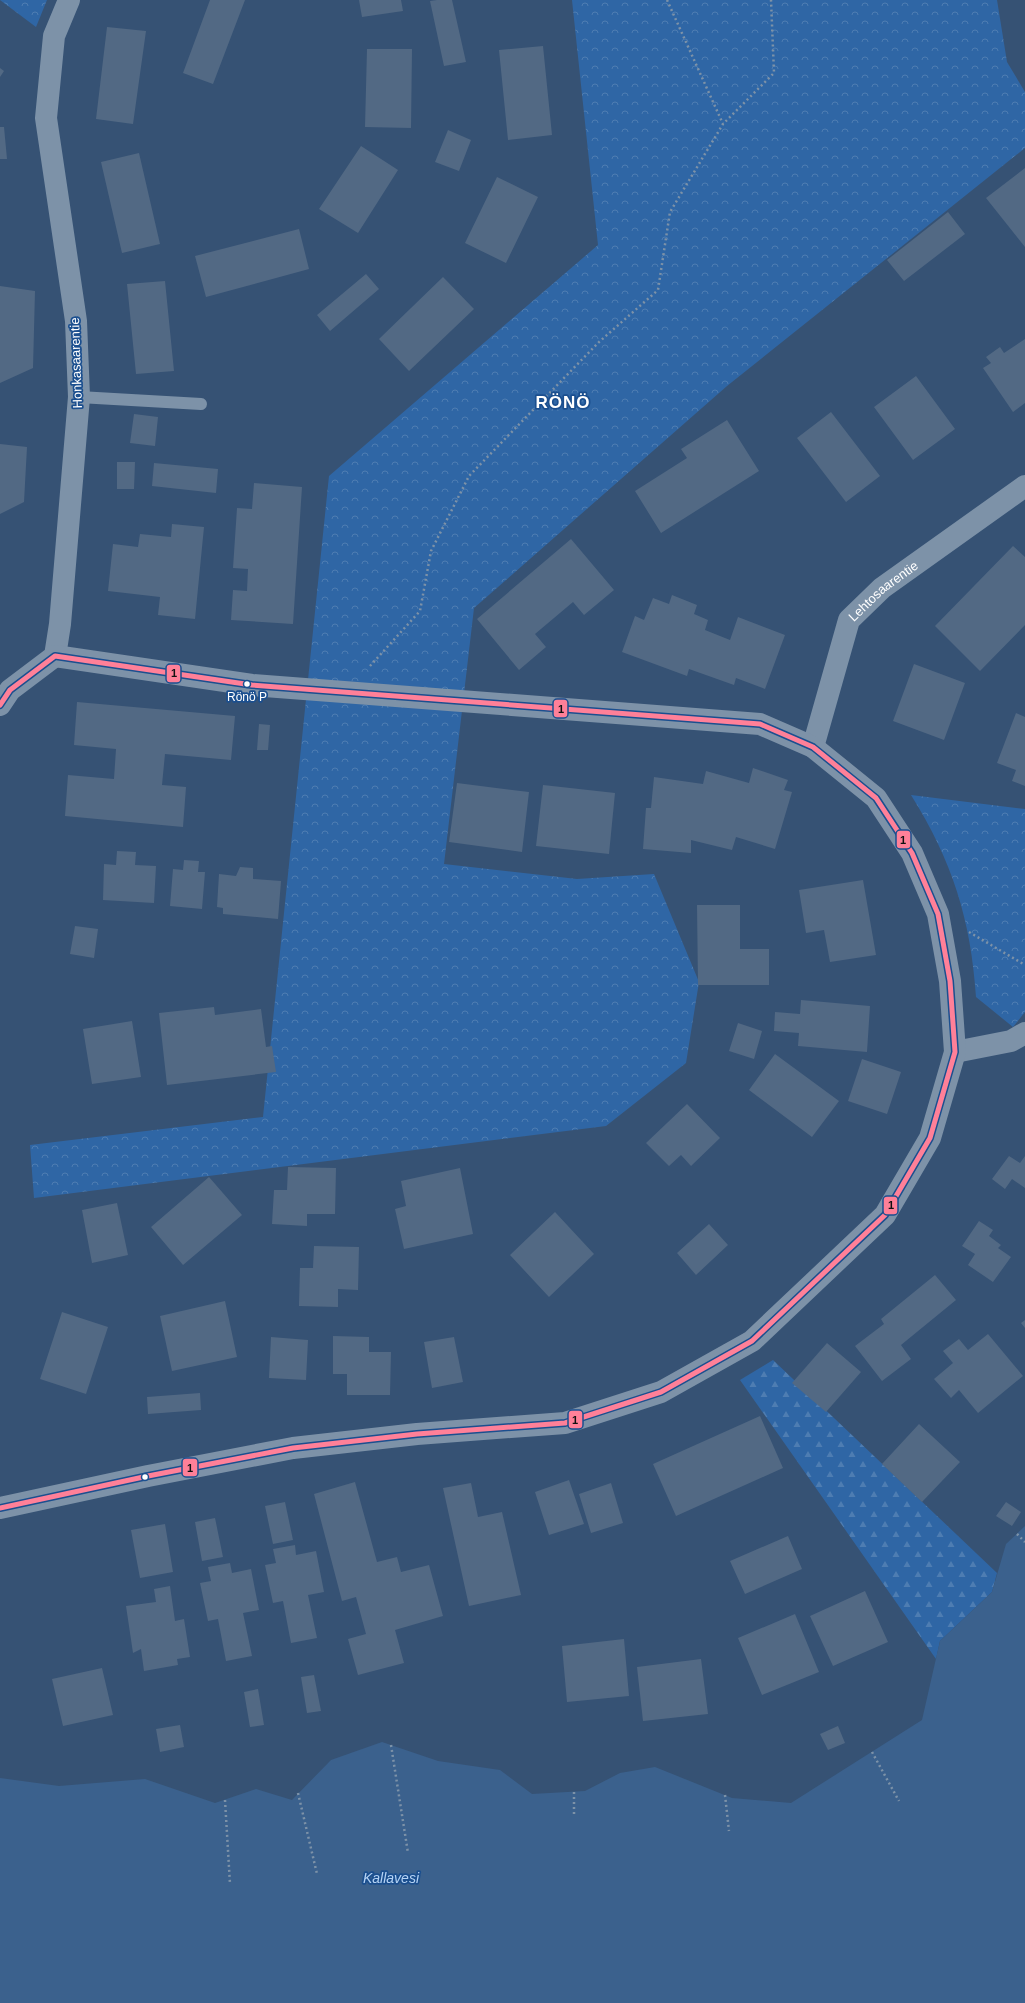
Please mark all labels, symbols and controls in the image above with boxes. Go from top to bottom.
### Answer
street label: Honkasaarentie [67,317,85,409]
district label: RÖNÖ [536,393,591,412]
street label: Lehtosaarentie [845,557,921,624]
line badge: 1 [166,664,181,683]
text: 1 [171,667,177,679]
marker: Rönö P [242,679,252,689]
place label: Rönö P [227,690,267,704]
line badge: 1 [553,699,568,718]
text: 1 [558,703,564,715]
line badge: 1 [896,830,911,849]
text: 1 [900,834,906,846]
line badge: 1 [883,1196,898,1215]
text: 1 [888,1199,894,1211]
line badge: 1 [568,1410,583,1429]
text: 1 [572,1414,578,1426]
line badge: 1 [182,1458,198,1477]
text: 1 [187,1462,193,1474]
unlabelled marker [140,1472,150,1482]
water label: Kallavesi [363,1870,420,1886]

